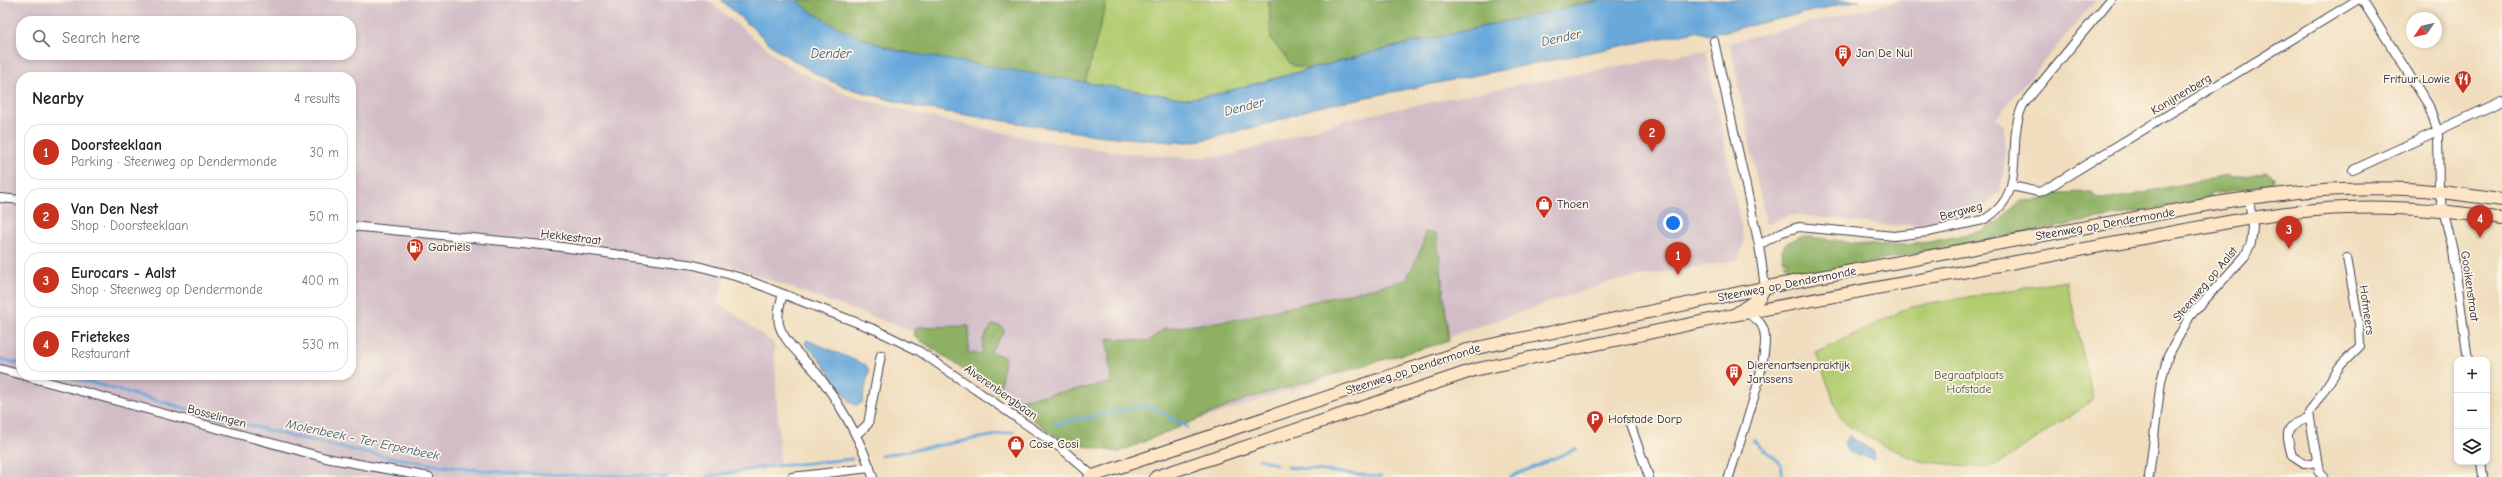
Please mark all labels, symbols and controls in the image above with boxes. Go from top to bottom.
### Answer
north arrow [2406,12,2442,48]
search box [16,16,356,60]
water label: Dender [1540,26,1583,49]
icon: search [30,27,52,49]
text: Search here [62,29,140,47]
building icon: Jan De Nul [1833,43,1853,68]
water label: Dender [811,46,852,61]
place label: Jan De Nul [1856,46,1913,60]
restaurant icon: Frituur Lowie [2453,69,2473,94]
street label: Konijnenberg [2148,71,2214,117]
place label: Frituur Lowie [2383,72,2450,86]
text: Nearby [32,89,83,108]
text: 4 results [294,91,340,106]
water label: Dender [1223,94,1266,119]
pin: 2 [1639,119,1665,152]
text: Doorsteeklaan [71,136,162,154]
text: 1 [43,145,49,160]
text: 30 m [309,145,339,160]
text: Parking · Steenweg op Dendermonde [71,154,277,169]
shop icon: Thoen [1534,194,1554,219]
place label: Thoen [1557,197,1589,211]
street label: Bergweg [1938,199,1984,223]
text: Van Den Nest [71,200,158,218]
street label: Steenweg op Dendermonde [2034,205,2176,243]
pin: 4 [2467,205,2493,238]
text: 2 [43,209,49,224]
text: 50 m [309,209,339,224]
your location [1663,213,1683,233]
pin: 3 [2276,216,2302,249]
text: Shop · Doorsteeklaan [71,218,189,233]
street label: Hekkestraat [540,226,603,248]
fuel station icon: Gabriëls [405,237,425,262]
place label: Gabriëls [428,240,470,254]
pin: 1 [1665,242,1691,275]
street label: Steenweg op Aalst [2170,244,2241,324]
street label: Gooikenstraat [2458,250,2482,323]
text: Eurocars - Aalst [71,264,176,282]
street label: Steenweg op Dendermonde [1716,264,1858,304]
text: 3 [43,273,49,288]
text: 400 m [302,273,339,288]
text: Shop · Steenweg op Dendermonde [71,282,263,297]
street label: Hofmeers [2357,284,2377,336]
text: Frietekes [71,328,130,346]
text: 4 [43,337,49,352]
text: 530 m [302,337,339,352]
street label: Steenweg op Dendermonde [1344,341,1482,397]
text: Restaurant [71,346,130,361]
map controls [2454,357,2490,465]
button: + [2454,357,2490,393]
place label: Dierenartsenpraktijk Janssens [1747,358,1850,386]
street label: Alverenbergbaan [962,362,1040,422]
building icon: Dierenartsenpraktijk Janssens [1724,362,1744,387]
park label: Begraafplaats Hofstade [1934,368,2004,396]
button: − [2454,393,2490,429]
street label: Bosselingen [186,401,248,431]
parking icon: Hofstade Dorp [1585,409,1605,434]
place label: Hofstade Dorp [1608,412,1682,426]
water label: Molenbeek - Ter Erpenbeek [284,416,442,463]
button: layers [2454,429,2490,465]
shop icon: Cose Cosi [1006,434,1026,459]
place label: Cose Cosi [1029,437,1079,451]

